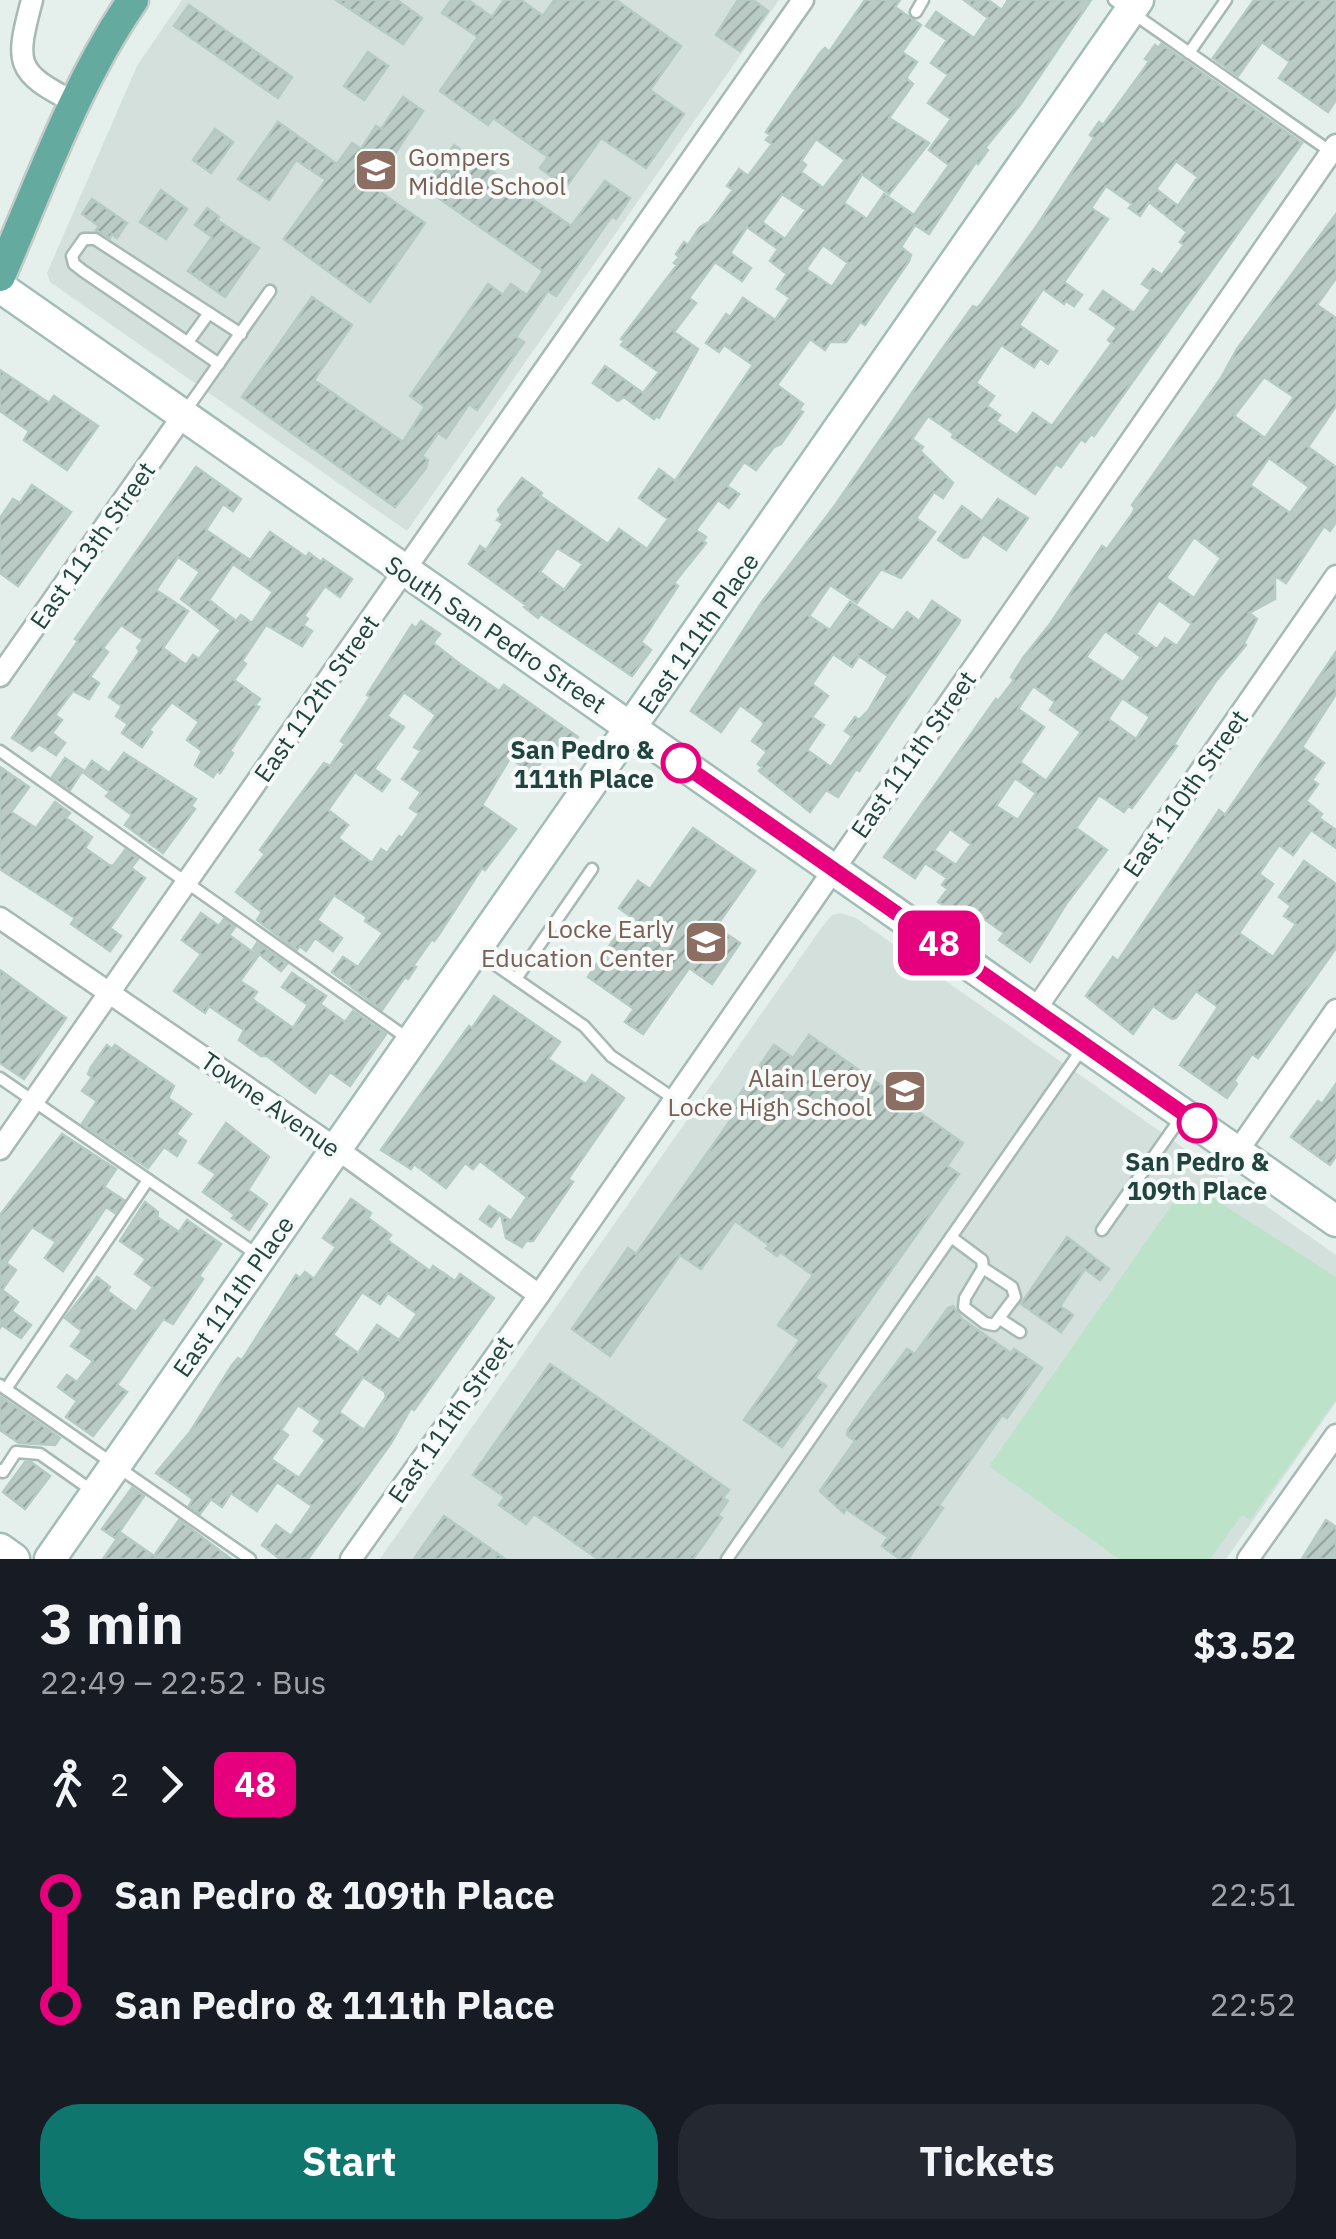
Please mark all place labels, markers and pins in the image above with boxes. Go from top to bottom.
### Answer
place label: Gompers Middle School [408,140,566,202]
school or university icon: Gompers Middle School [353,147,399,193]
place label: San Pedro & 111th Place [510,733,654,795]
marker: San Pedro & 111th Place [662,744,700,782]
place label: Locke Early Education Center [481,912,675,974]
school or university icon: Locke Early Education Center [683,919,729,965]
place label: Alain Leroy Locke High School [667,1061,873,1123]
school or university icon: Alain Leroy Locke High School [882,1068,928,1114]
marker: San Pedro & 109th Place [1178,1104,1216,1142]
place label: San Pedro & 109th Place [1125,1145,1269,1207]

